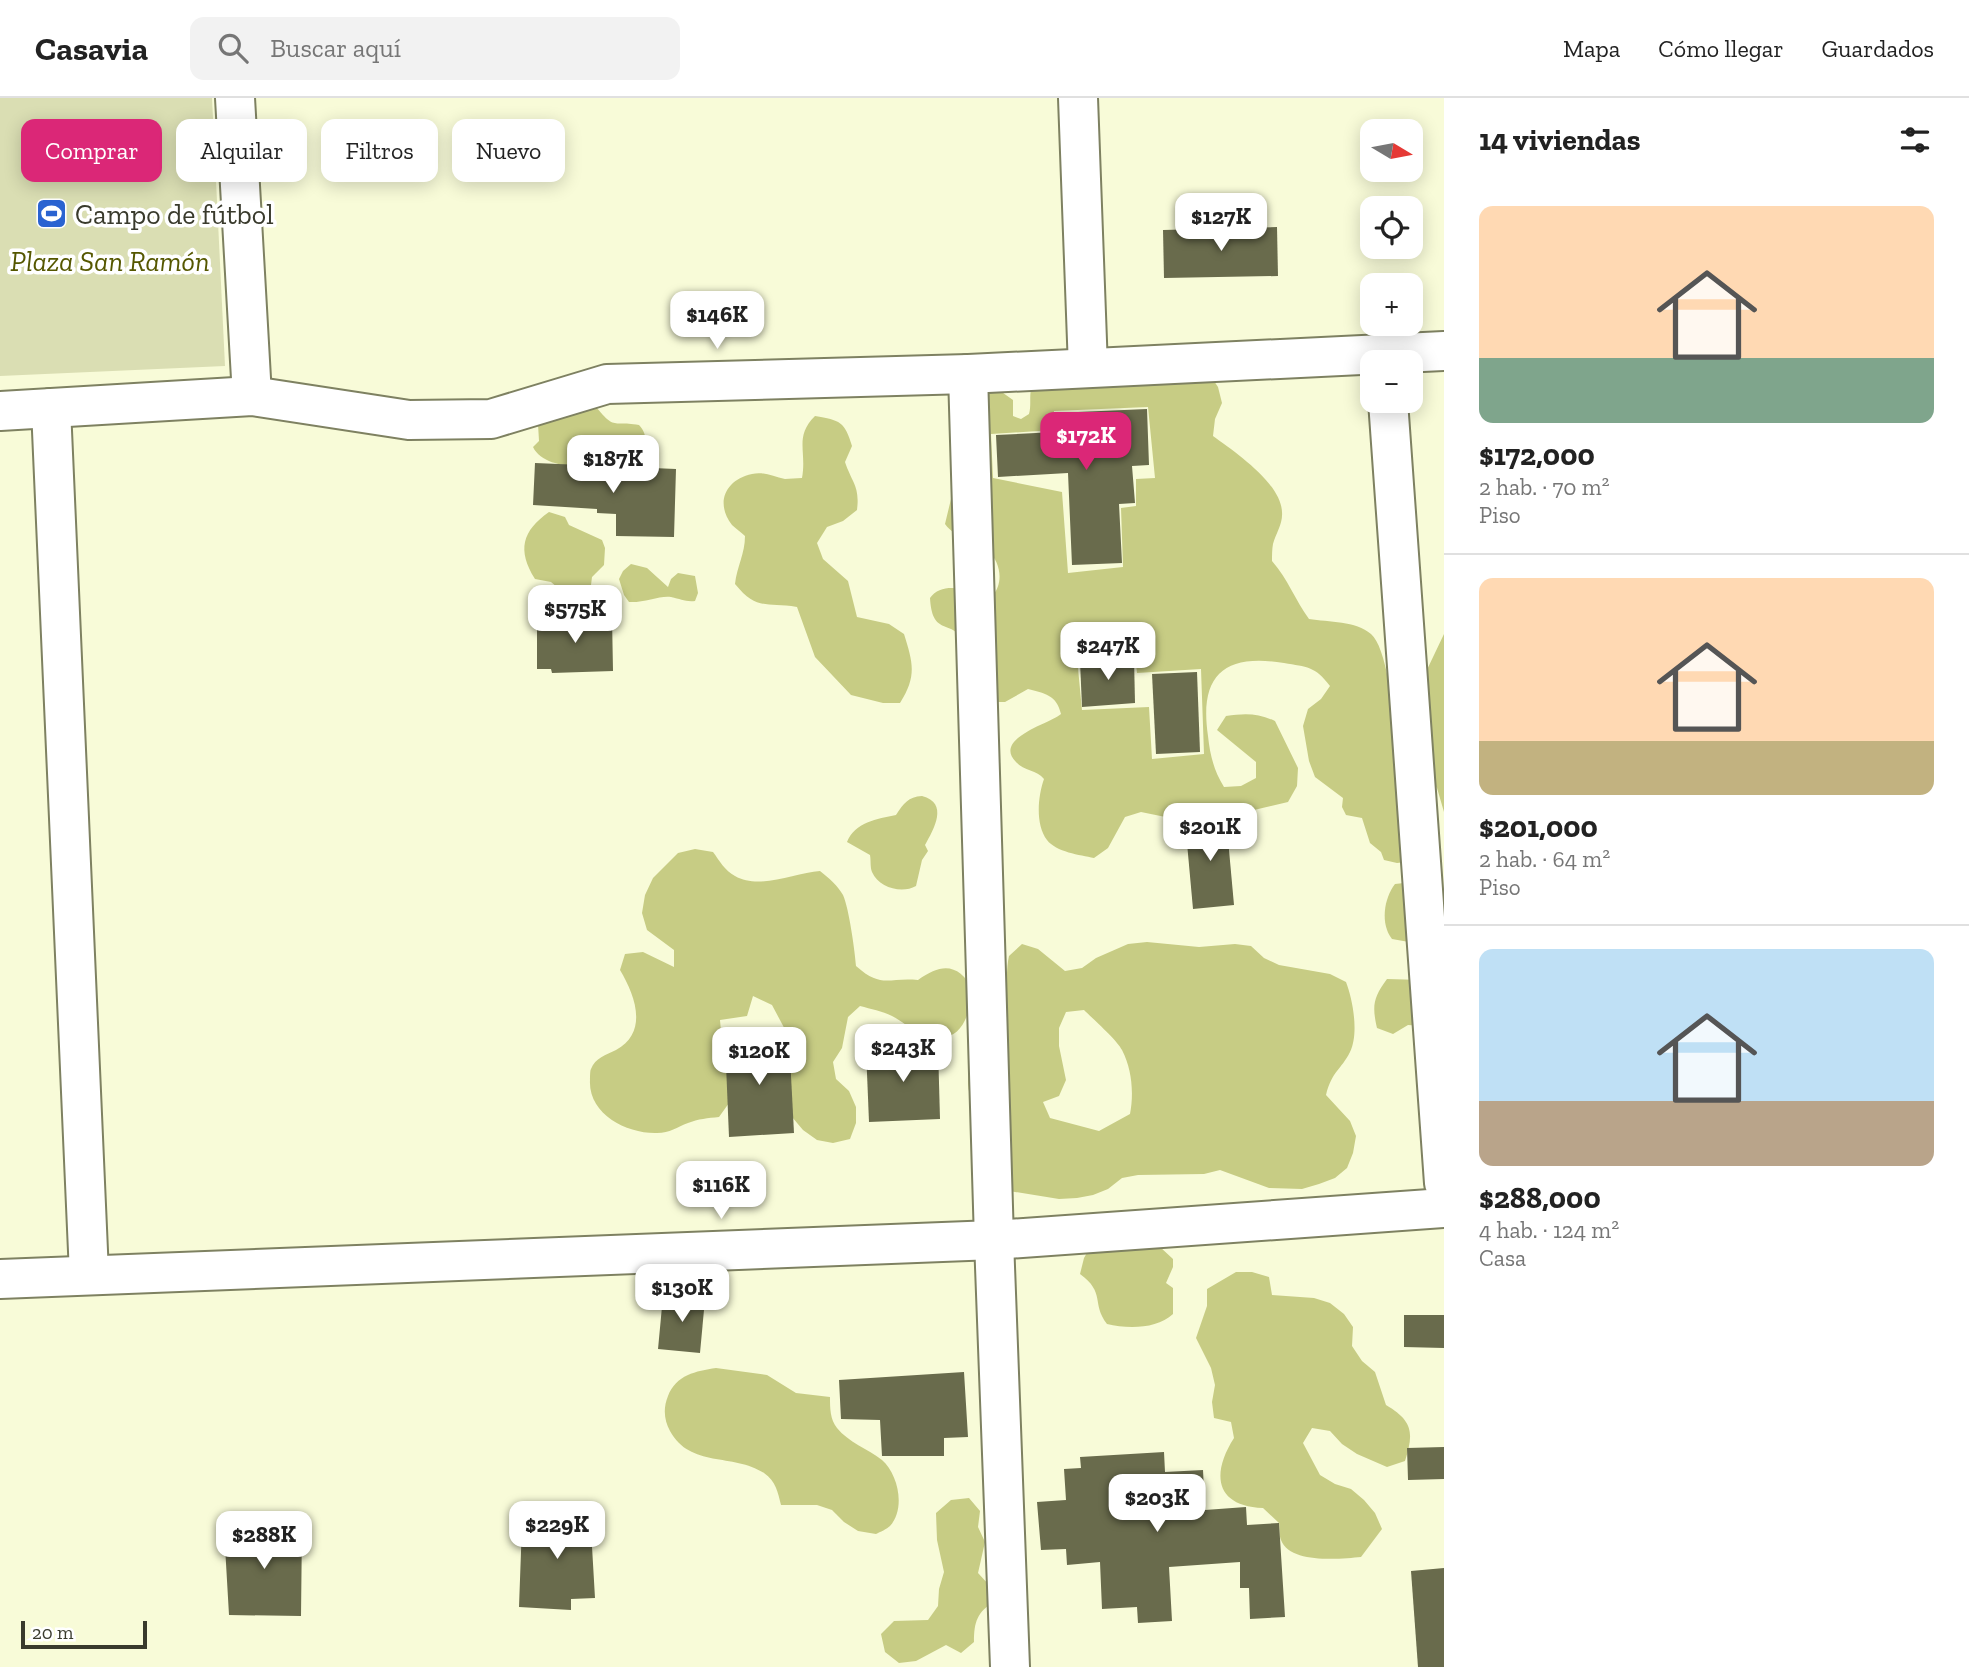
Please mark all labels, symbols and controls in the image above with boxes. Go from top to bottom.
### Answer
search box [190,17,680,80]
text: Casavia [35,29,148,68]
icon: search [214,29,252,67]
text: Buscar aquí [270,32,401,64]
text: Mapa [1563,34,1620,63]
text: Cómo llegar [1658,34,1784,63]
text: Guardados [1822,34,1934,63]
chip: Comprar [21,119,162,182]
chip: Alquilar [176,119,307,182]
chip: Filtros [321,119,438,182]
chip: Nuevo [452,119,565,182]
north arrow [1360,119,1423,182]
map controls [1360,119,1423,413]
icon: filters [1896,121,1934,159]
text: 14 viviendas [1479,122,1641,158]
pin: $127K [1172,194,1270,253]
button: locate [1360,196,1423,259]
sports icon: Campo de fútbol [35,197,69,231]
place label: Campo de fútbol [75,198,274,231]
text: $127K [1191,202,1251,230]
park label: Plaza San Ramón [10,245,210,278]
icon: home [1644,252,1770,378]
button: + [1360,273,1423,336]
pin: $146K [668,292,766,351]
text: $146K [686,300,748,328]
button: − [1360,350,1423,413]
pin: $172K [1037,412,1135,472]
text: $172K [1056,421,1116,449]
pin: $187K [564,436,662,495]
text: $172,000 [1479,437,1595,473]
text: $187K [583,444,643,472]
text: 2 hab. · 70 m² [1479,473,1610,501]
text: Piso [1479,501,1521,529]
pin: $575K [526,586,624,645]
text: $575K [544,594,606,622]
pin: $247K [1059,622,1157,682]
icon: home [1644,624,1770,750]
text: $247K [1076,631,1140,659]
pin: $201K [1161,804,1259,863]
text: $201,000 [1479,809,1598,845]
text: $201K [1179,812,1241,840]
text: 2 hab. · 64 m² [1479,845,1610,873]
text: Piso [1479,873,1521,901]
icon: home [1644,995,1770,1121]
pin: $243K [854,1024,952,1084]
pin: $120K [710,1028,808,1087]
text: $243K [871,1033,935,1061]
text: $120K [728,1036,790,1064]
pin: $116K [672,1162,770,1221]
text: $116K [692,1170,750,1198]
text: $288,000 [1479,1180,1601,1216]
text: 4 hab. · 124 m² [1479,1216,1619,1244]
text: Casa [1479,1244,1526,1272]
pin: $130K [633,1264,731,1324]
text: $130K [651,1273,713,1301]
pin: $203K [1108,1474,1206,1534]
text: $203K [1125,1483,1189,1511]
pin: $229K [508,1502,606,1561]
text: $229K [525,1510,589,1538]
pin: $288K [215,1512,313,1571]
text: $288K [232,1520,296,1548]
scale bar [21,1618,147,1650]
text: 20 m [32,1621,73,1644]

